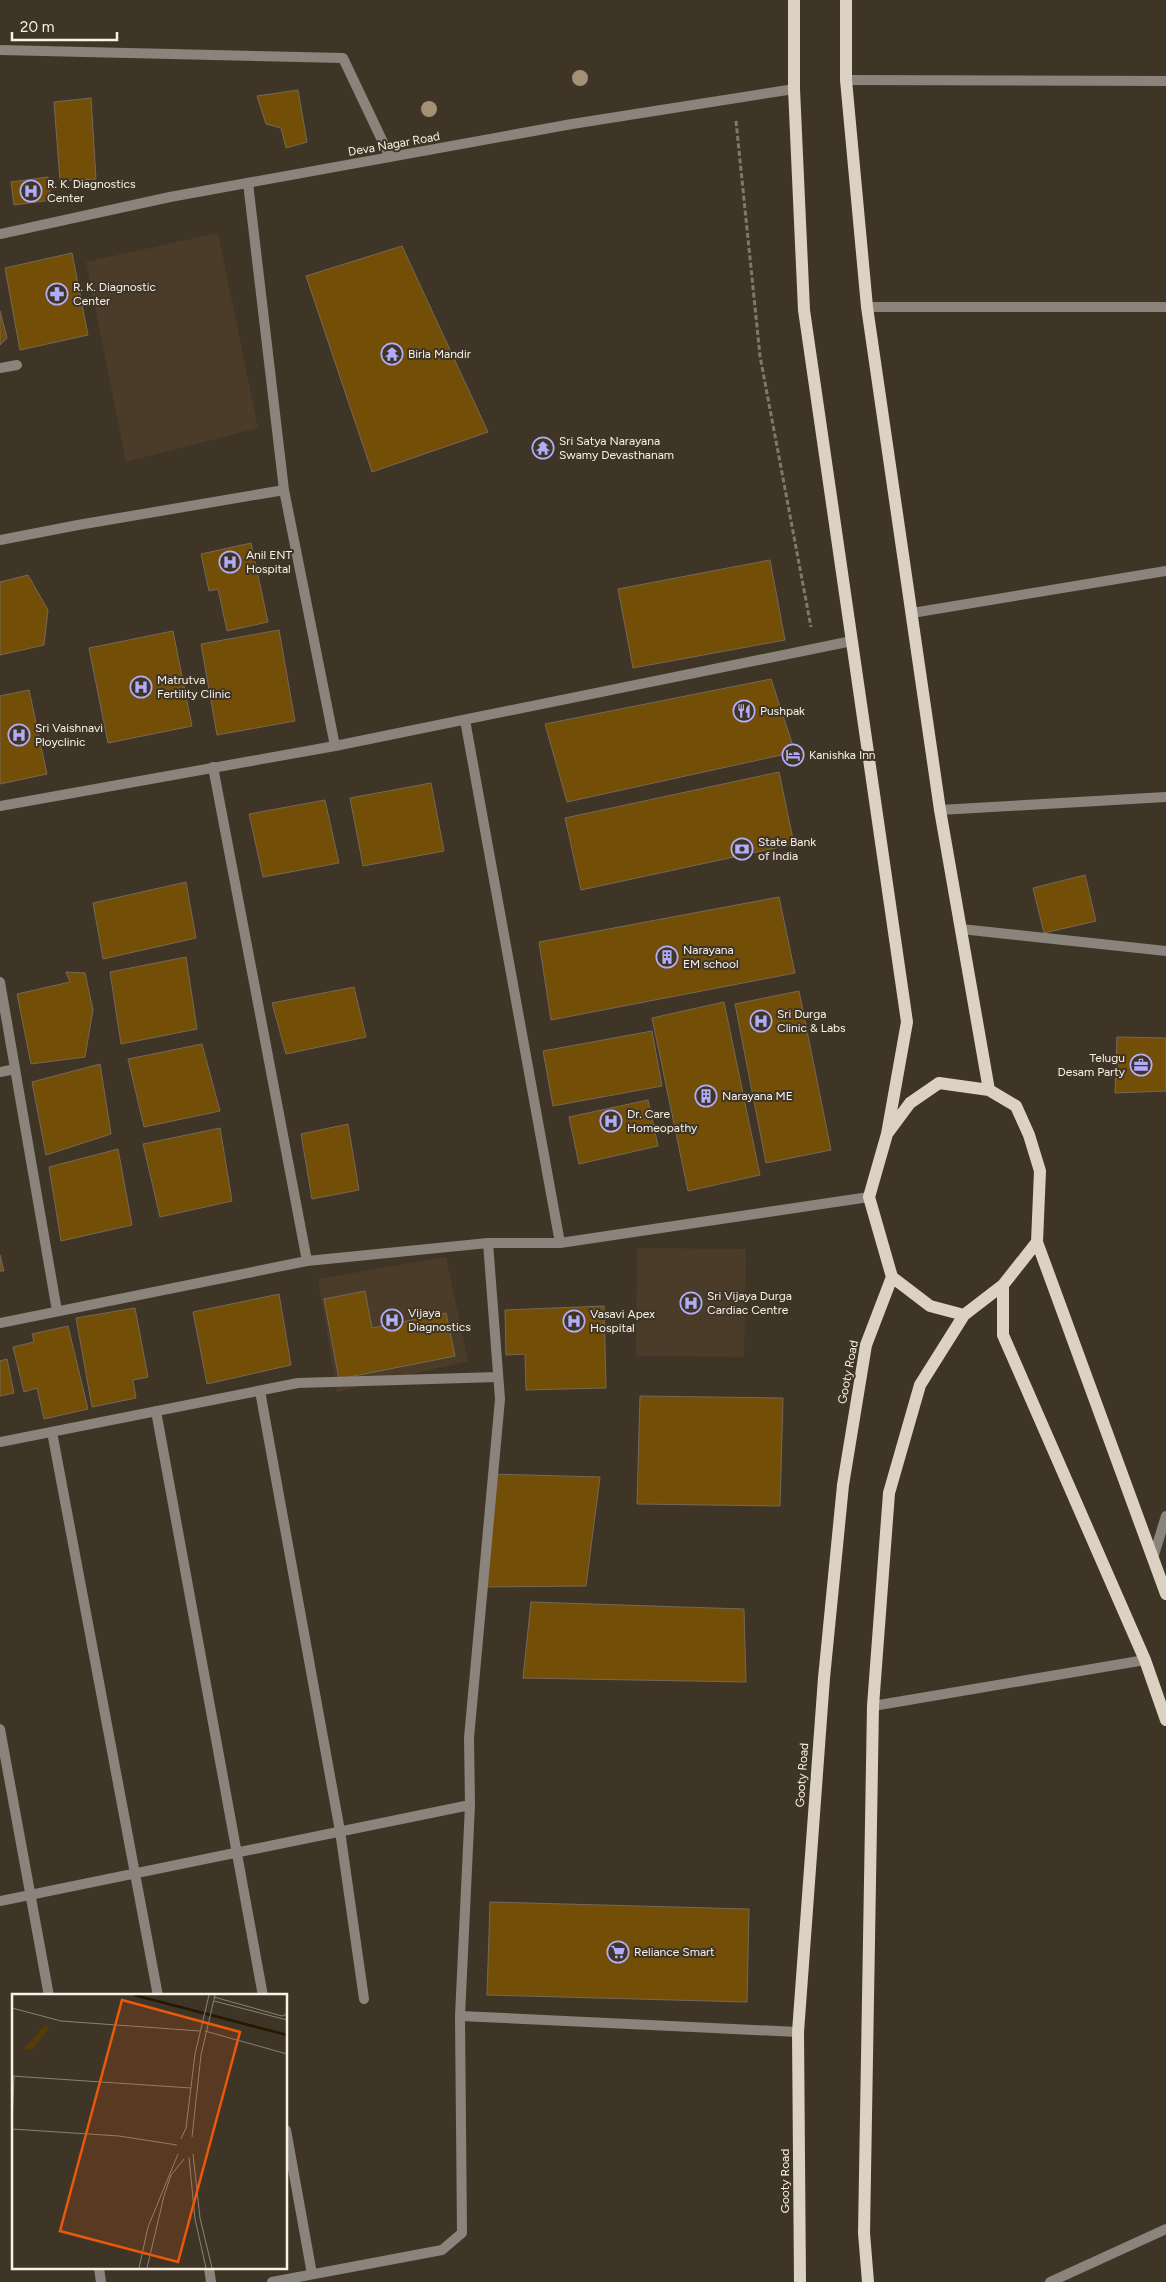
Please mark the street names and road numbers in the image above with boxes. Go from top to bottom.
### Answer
street label: Deva Nagar Road [347,129,441,159]
street label: Gooty Road [835,1339,861,1405]
street label: Gooty Road [793,1742,811,1808]
street label: Gooty Road [778,2149,792,2213]

